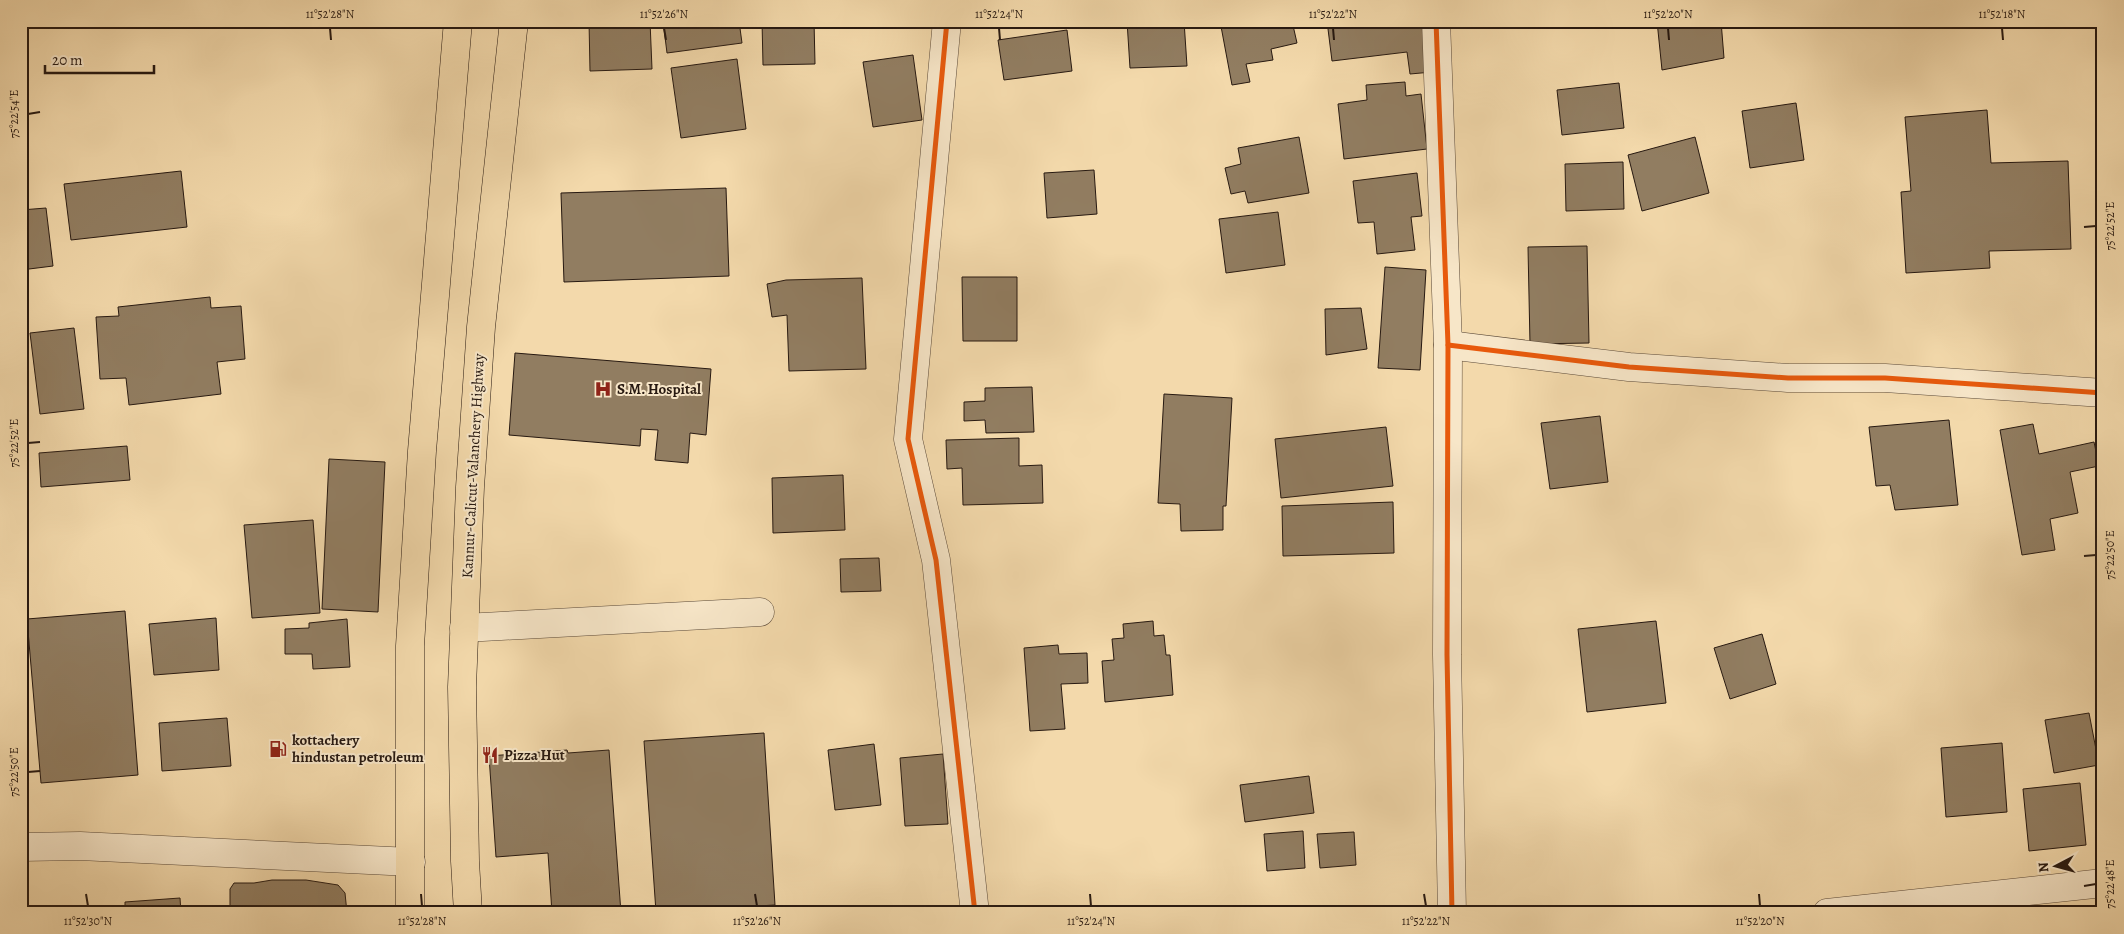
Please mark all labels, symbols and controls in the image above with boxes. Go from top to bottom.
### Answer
text: 11°52'28"N [306,6,355,22]
text: 11°52'26"N [640,6,688,22]
text: 11°52'24"N [975,6,1023,22]
text: 11°52'22"N [1309,6,1358,22]
text: 11°52'20"N [1643,6,1693,22]
text: 11°52'18"N [1979,6,2026,22]
scale bar [45,42,154,74]
text: 20 m [52,50,83,70]
text: 75°22'54"E [6,90,22,138]
text: 75°22'52"E [2102,202,2118,250]
street label: Kannur-Calicut-Valanchery Highway [457,353,489,579]
hospital icon: S.M. Hospital [593,379,613,399]
place label: S.M. Hospital [617,379,701,399]
text: 75°22'52"E [6,419,22,467]
text: 75°22'50"E [2102,530,2118,580]
place label: kottachery hindustan petroleum [292,730,424,767]
fuel station icon: kottachery hindustan petroleum [268,739,288,759]
restaurant icon: Pizza Hut [480,745,500,765]
place label: Pizza Hut [504,745,565,765]
text: 75°22'50"E [6,747,22,797]
north arrow [2032,842,2082,892]
text: 75°22'48"E [2102,859,2118,909]
text: N [2034,861,2054,873]
text: 11°52'30"N [64,913,113,929]
text: 11°52'28"N [398,913,447,929]
text: 11°52'26"N [733,913,781,929]
text: 11°52'24"N [1067,913,1115,929]
text: 11°52'22"N [1402,913,1451,929]
text: 11°52'20"N [1735,913,1785,929]

